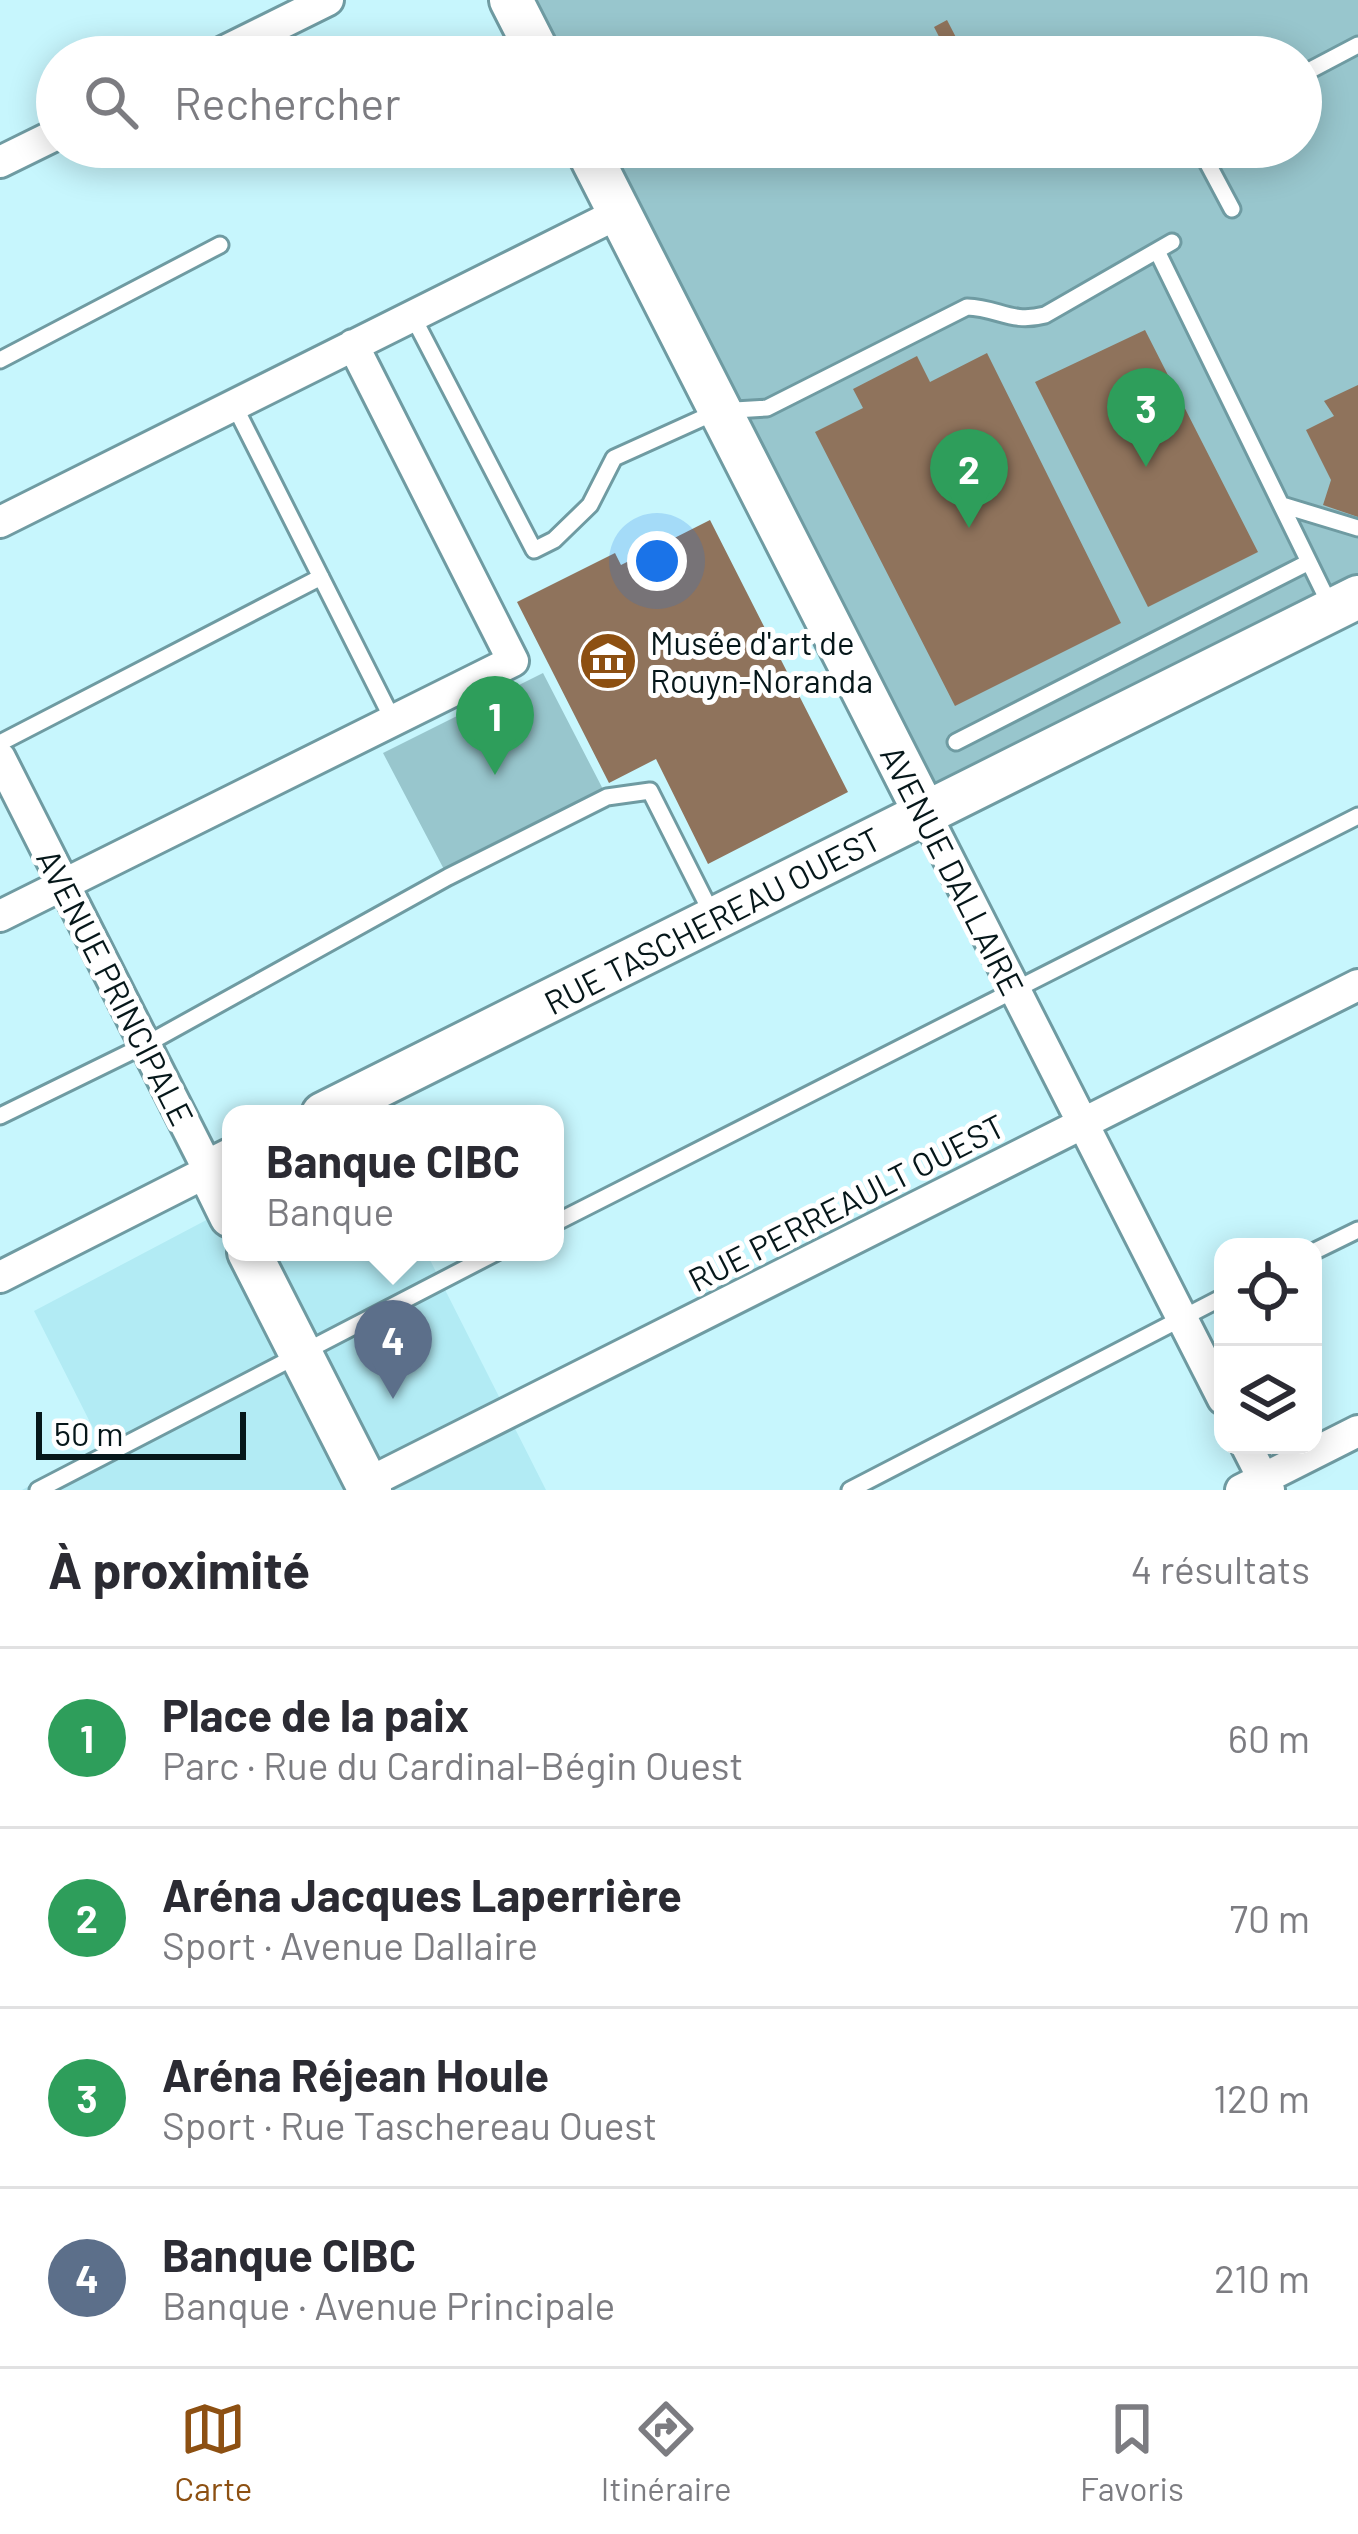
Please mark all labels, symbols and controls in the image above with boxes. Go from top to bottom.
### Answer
search box [36,36,1322,168]
icon: search [78,69,144,135]
text: Rechercher [174,75,401,129]
pin: 3 [1107,368,1185,467]
pin: 2 [930,429,1008,528]
your location [627,531,687,591]
place label: Musée d'art de Rouyn-Noranda [650,622,873,700]
museum icon: Musée d'art de Rouyn-Noranda [577,630,639,692]
pin: 1 [456,676,534,775]
street label: AVENUE DALLAIRE [873,738,1033,1002]
street label: RUE TASCHEREAU OUEST [537,818,887,1022]
street label: AVENUE PRINCIPALE [29,842,203,1132]
popup [222,1105,564,1261]
street label: RUE PERREAULT OUEST [681,1105,1011,1299]
text: Banque CIBC [266,1133,520,1187]
text: Banque [266,1187,394,1234]
map controls [1214,1238,1322,1454]
button: locate [1214,1238,1322,1346]
pin: 4 [354,1300,432,1399]
button: layers [1214,1346,1322,1454]
scale bar [36,1406,246,1459]
text: 50 m [54,1413,124,1453]
text: À proximité [48,1538,310,1599]
text: 4 résultats [1131,1545,1310,1592]
text: Place de la paix [162,1687,469,1741]
text: 1 [80,1714,94,1761]
text: 60 m [1228,1714,1310,1761]
text: Parc · Rue du Cardinal-Bégin Ouest [162,1741,744,1788]
text: Aréna Jacques Laperrière [162,1867,682,1921]
text: 2 [76,1894,98,1941]
text: 70 m [1229,1894,1310,1941]
text: Sport · Avenue Dallaire [162,1921,538,1968]
text: Aréna Réjean Houle [162,2047,549,2101]
text: 3 [76,2074,98,2121]
text: 120 m [1213,2074,1310,2121]
text: Sport · Rue Taschereau Ouest [162,2101,657,2148]
text: Banque CIBC [162,2227,416,2281]
text: 4 [75,2254,99,2301]
text: 210 m [1214,2254,1310,2301]
text: Banque · Avenue Principale [162,2281,615,2328]
tab: Carte [174,2396,252,2508]
tab: Itinéraire [601,2396,732,2508]
tab: Favoris [1080,2396,1184,2508]

